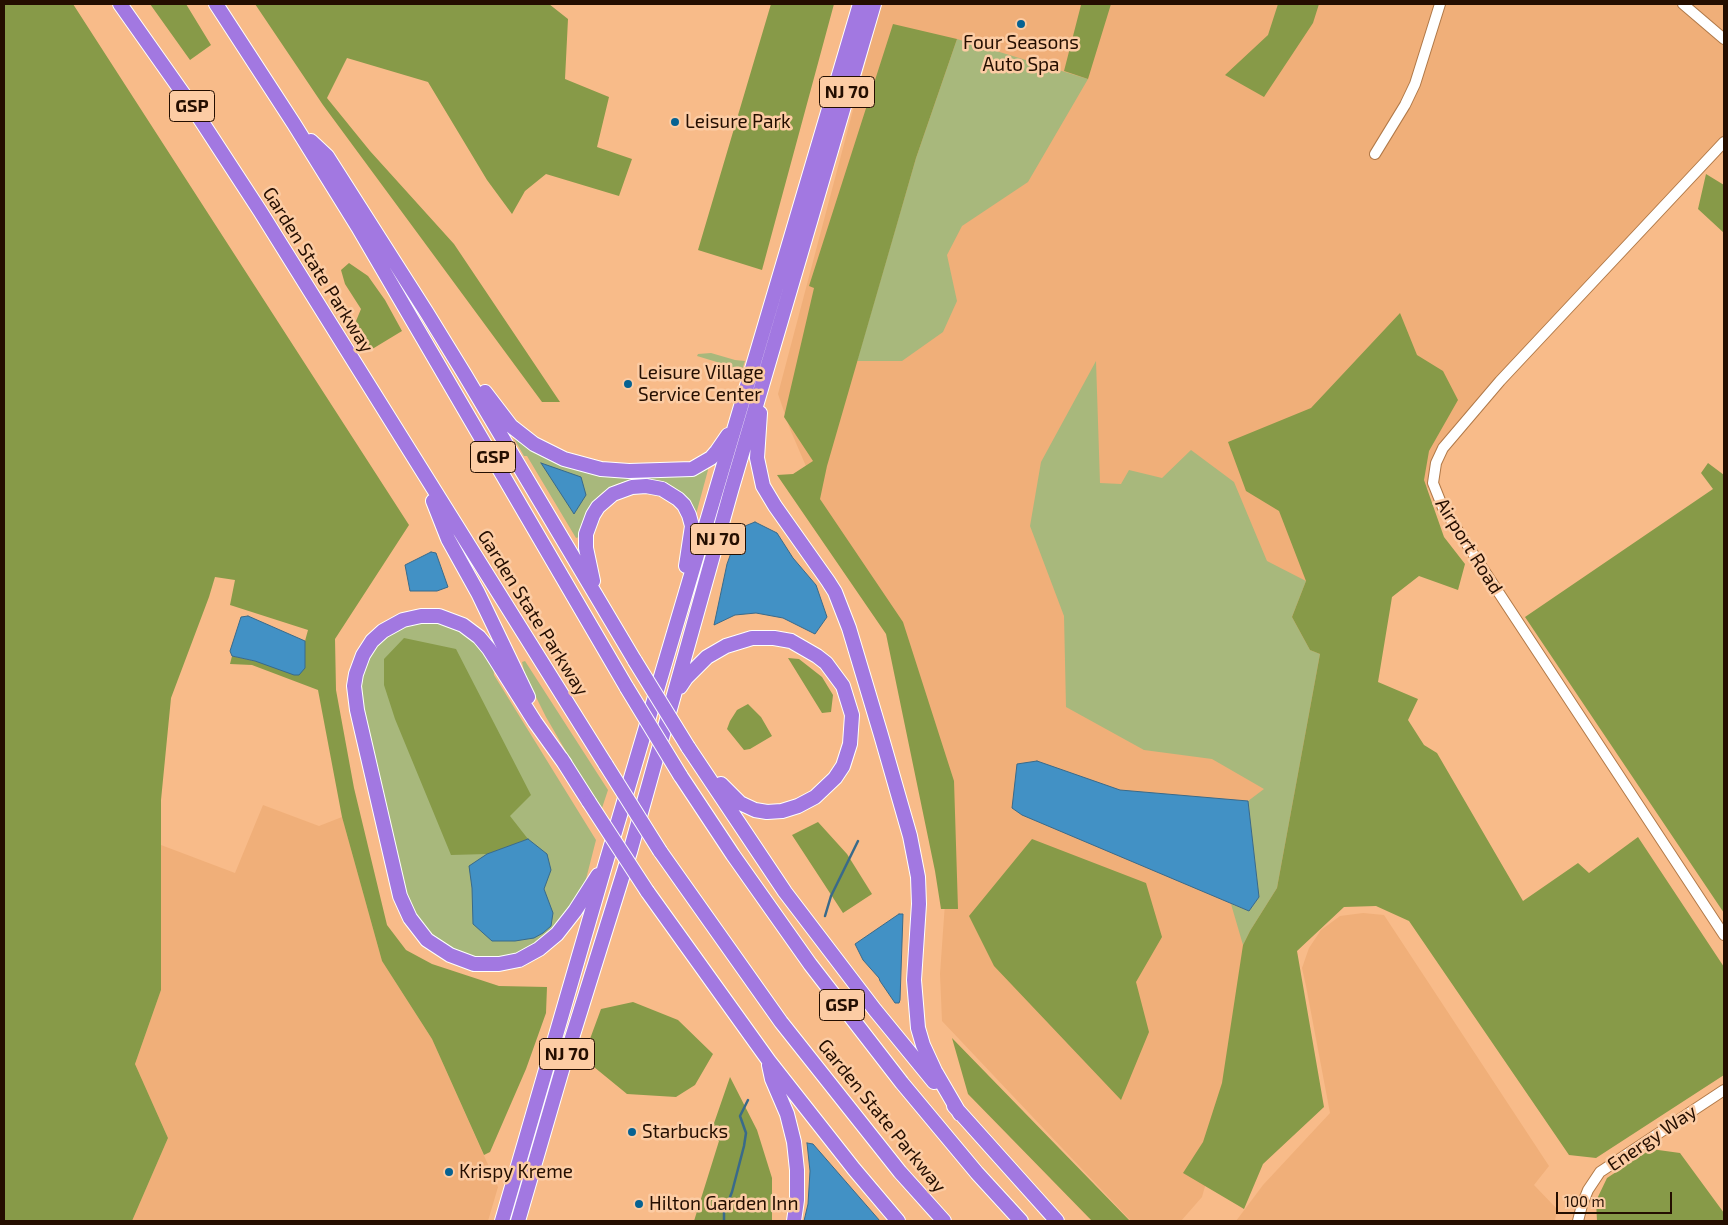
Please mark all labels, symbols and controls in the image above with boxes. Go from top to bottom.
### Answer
marker: Four Seasons Auto Spa [1015,18,1027,30]
place label: Four Seasons Auto Spa [963,32,1079,76]
road number: NJ 70 [820,76,874,108]
road number: GSP [170,90,214,122]
place label: Leisure Park [685,111,791,133]
marker: Leisure Park [669,116,681,128]
street label: Garden State Parkway [258,183,378,357]
place label: Leisure Village Service Center [638,362,764,406]
marker: Leisure Village Service Center [622,378,634,390]
road number: GSP [470,442,516,472]
street label: Airport Road [1431,494,1507,598]
road number: NJ 70 [690,524,746,554]
street label: Garden State Parkway [473,526,593,700]
road number: GSP [820,990,864,1020]
street label: Garden State Parkway [813,1035,951,1197]
road number: NJ 70 [540,1038,594,1070]
street label: Energy Way [1603,1100,1701,1176]
place label: Starbucks [642,1121,728,1143]
marker: Starbucks [626,1126,638,1138]
place label: Krispy Kreme [459,1161,573,1183]
marker: Krispy Kreme [443,1166,455,1178]
scale bar [1558,1182,1674,1214]
text: 100 m [1564,1192,1605,1210]
place label: Hilton Garden Inn [649,1193,798,1215]
marker: Hilton Garden Inn [633,1198,645,1210]

